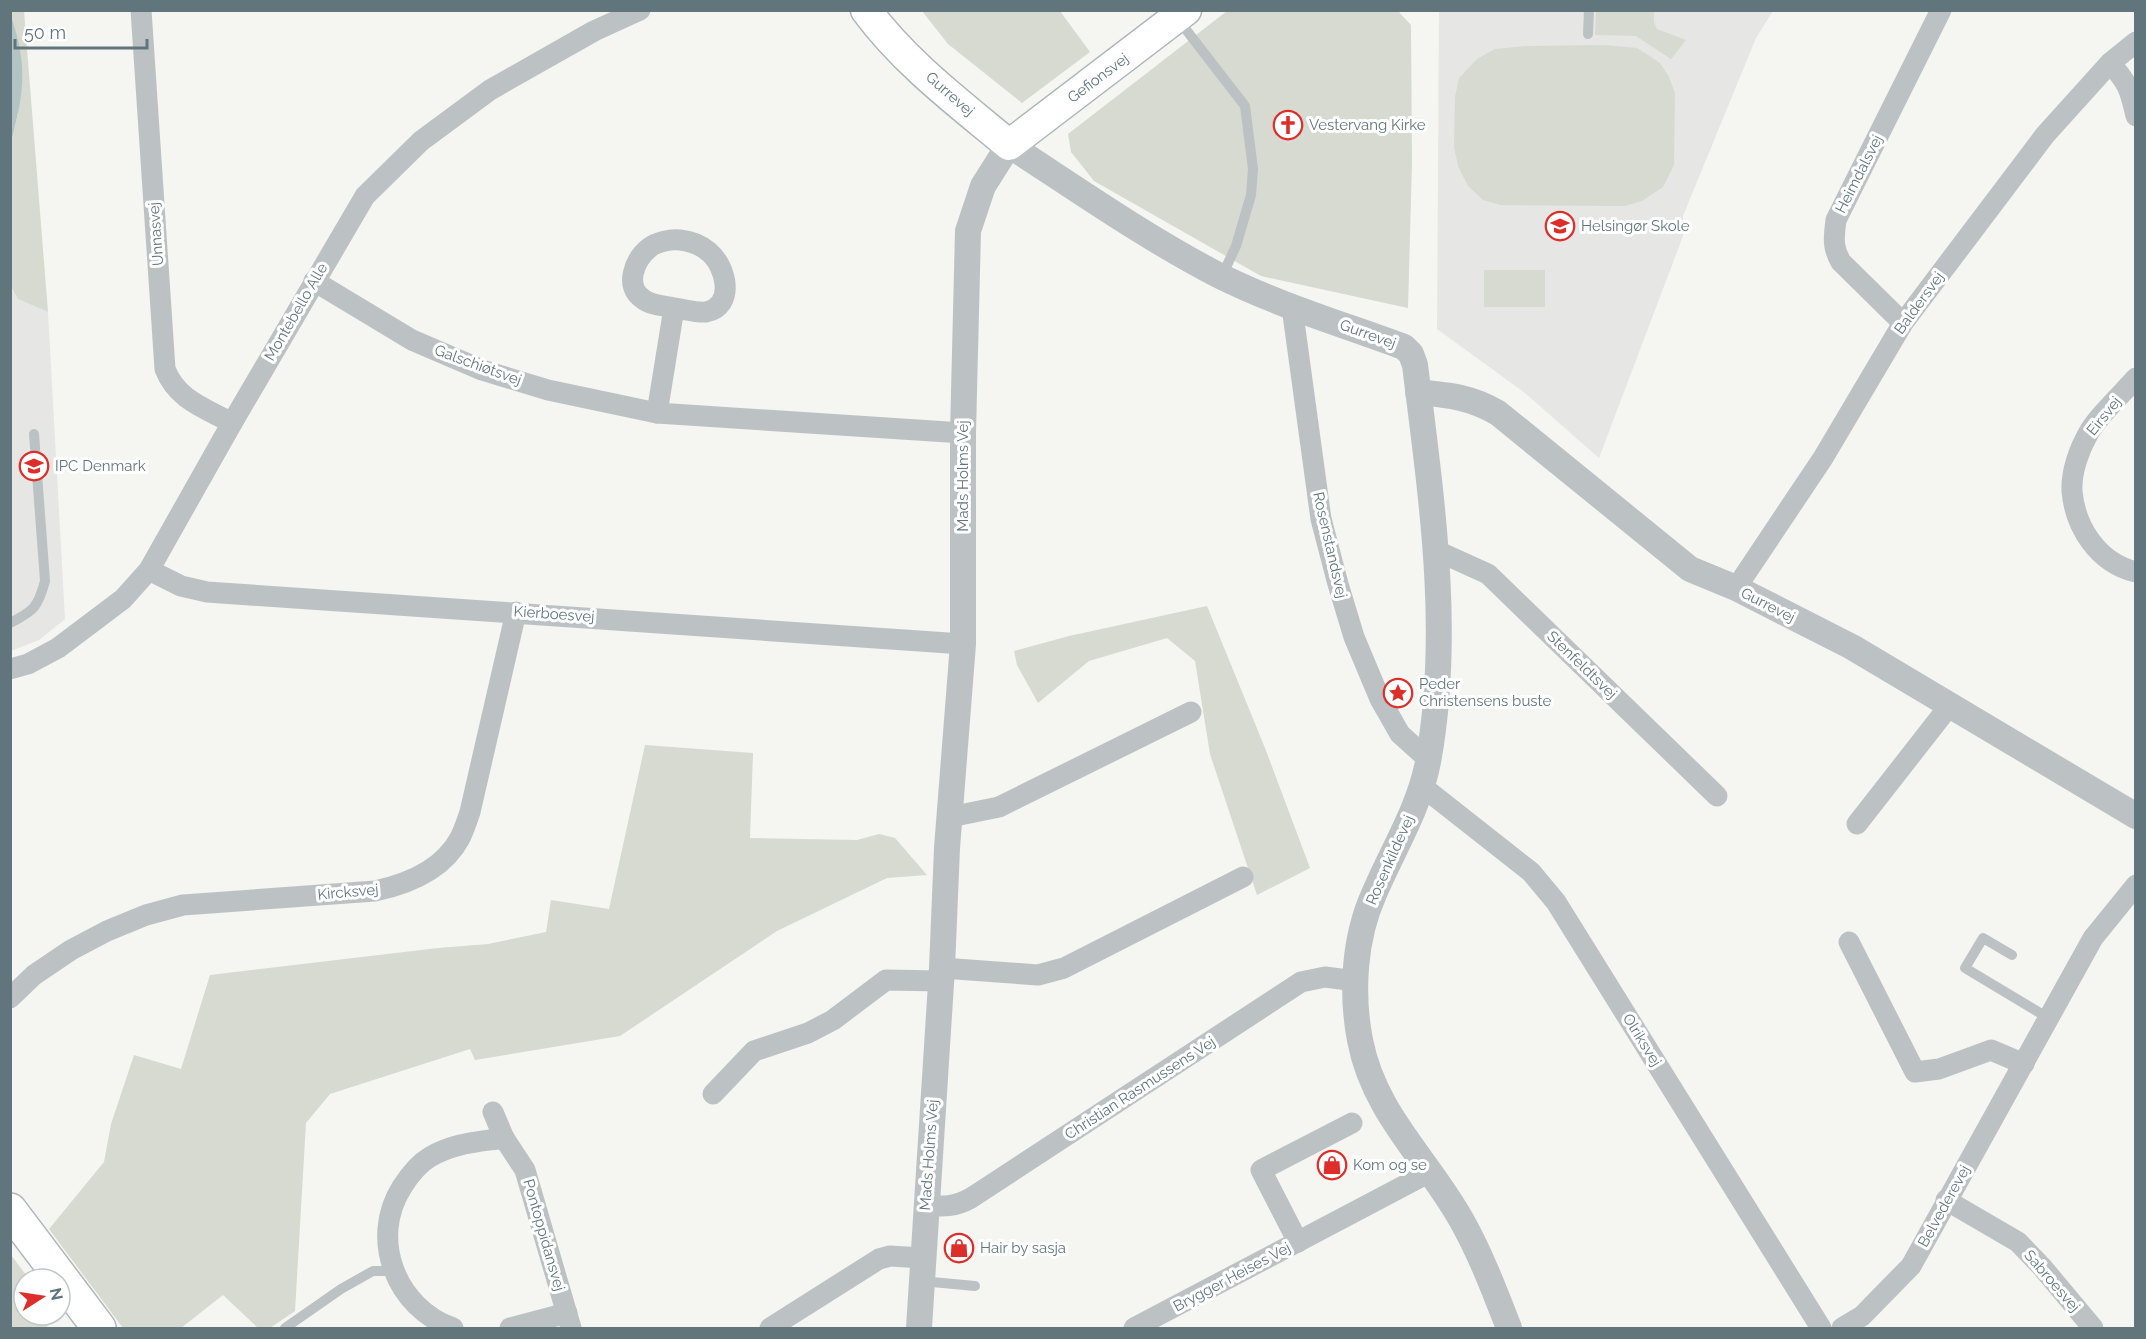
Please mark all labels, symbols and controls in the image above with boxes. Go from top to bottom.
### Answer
scale bar [15,12,147,50]
text: 50 m [24,22,66,43]
street label: Gefionsvej [1064,49,1132,107]
street label: Gurrevej [922,68,978,120]
church icon: Vestervang Kirke [1272,109,1304,141]
place label: Vestervang Kirke [1309,116,1426,134]
street label: Heimdalsvej [1832,132,1886,216]
street label: Unnasvej [145,201,167,267]
school or university icon: Helsingør Skole [1544,210,1576,242]
place label: Helsingør Skole [1581,217,1690,235]
street label: Montebello Alle [261,260,331,364]
street label: Baldersvej [1890,268,1948,338]
street label: Gurrevej [1337,316,1399,352]
street label: Galschiøtsvej [432,341,524,389]
street label: Eirsvej [2083,393,2125,439]
street label: Mads Holms Vej [954,420,972,532]
school or university icon: IPC Denmark [18,450,50,482]
place label: IPC Denmark [55,457,146,475]
street label: Rosenstandsvej [1309,490,1351,600]
street label: Gurrevej [1738,584,1798,626]
street label: Kierboesvej [513,602,595,626]
street label: Stenfeldtsvej [1543,627,1621,703]
place label: Peder Christensens buste [1419,675,1551,710]
place icon: Peder Christensens buste [1382,677,1414,709]
street label: Rosenkildevej [1362,812,1418,908]
street label: Kircksvej [317,880,379,904]
street label: Olriksvej [1619,1010,1665,1070]
street label: Christian Rasmussens Vej [1061,1033,1219,1143]
street label: Mads Holms Vej [916,1099,942,1211]
shop icon: Kom og se [1316,1149,1348,1181]
place label: Kom og se [1353,1156,1427,1174]
street label: Belvederevej [1914,1162,1974,1250]
street label: Pontoppidansvej [519,1177,569,1293]
shop icon: Hair by sasja [943,1232,975,1264]
street label: Brygger Heises Vej [1170,1238,1294,1316]
place label: Hair by sasja [980,1239,1066,1257]
street label: Sabroesvej [2020,1246,2084,1316]
north arrow [12,1267,72,1327]
text: N [46,1286,67,1302]

